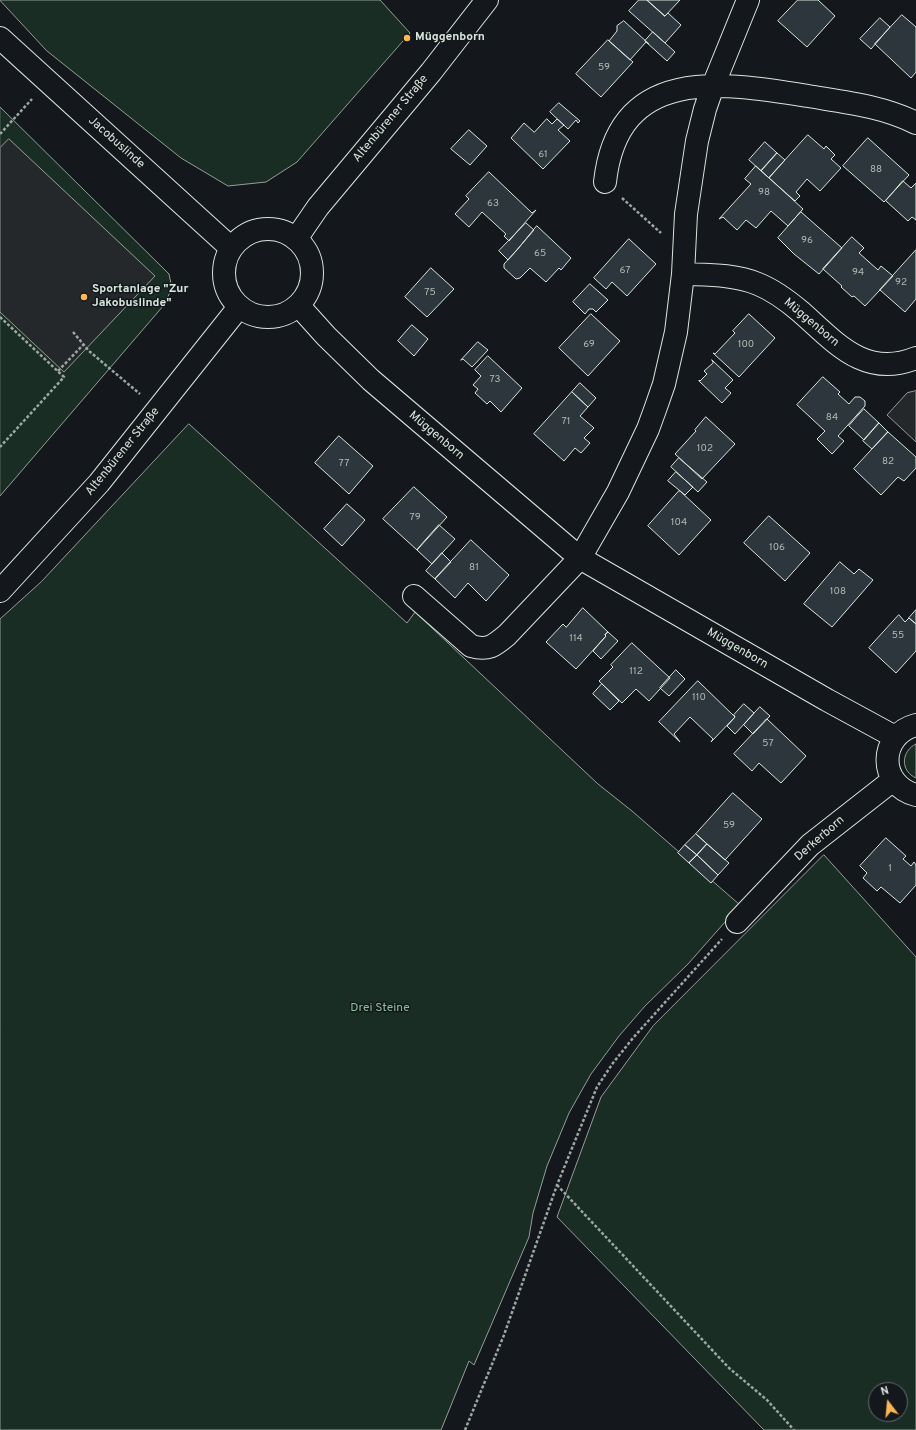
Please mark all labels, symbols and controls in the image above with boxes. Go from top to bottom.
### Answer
place label: Müggenborn [415,31,485,45]
marker: Müggenborn [402,33,412,43]
house number: 59 [598,62,610,74]
street label: Altenbürener Straße [350,72,432,166]
street label: Jacobuslinde [85,114,147,172]
house number: 61 [538,149,548,161]
house number: 88 [870,164,882,176]
house number: 98 [758,187,770,199]
house number: 63 [487,198,499,210]
house number: 96 [801,235,813,247]
house number: 65 [534,248,546,260]
house number: 67 [620,265,630,277]
house number: 94 [852,267,864,279]
house number: 92 [895,277,907,289]
place label: Sportanlage "Zur Jakobuslinde" [92,283,188,311]
house number: 75 [424,287,436,299]
marker: Sportanlage "Zur Jakobuslinde" [79,292,89,302]
street label: Müggenborn [780,296,842,350]
house number: 69 [583,339,595,351]
house number: 100 [738,339,754,351]
house number: 73 [489,374,501,386]
street label: Altenbürener Straße [83,405,163,499]
street label: Müggenborn [405,409,467,463]
house number: 84 [826,412,838,424]
house number: 71 [561,416,571,428]
house number: 102 [697,443,713,455]
house number: 82 [882,456,894,468]
house number: 77 [339,458,349,470]
house number: 79 [409,512,421,524]
house number: 104 [671,517,687,529]
house number: 106 [769,542,785,554]
house number: 81 [469,562,479,574]
house number: 108 [830,586,846,598]
street label: Müggenborn [704,626,770,672]
house number: 55 [892,630,904,642]
house number: 114 [569,633,583,645]
house number: 112 [629,666,643,678]
house number: 110 [692,692,706,704]
house number: 57 [762,738,774,750]
street label: Derkerborn [792,813,848,865]
house number: 59 [723,820,735,832]
house number: 1 [888,863,892,875]
park label: Drei Steine [350,1002,410,1016]
north arrow [868,1382,908,1422]
text: N [879,1384,891,1399]

